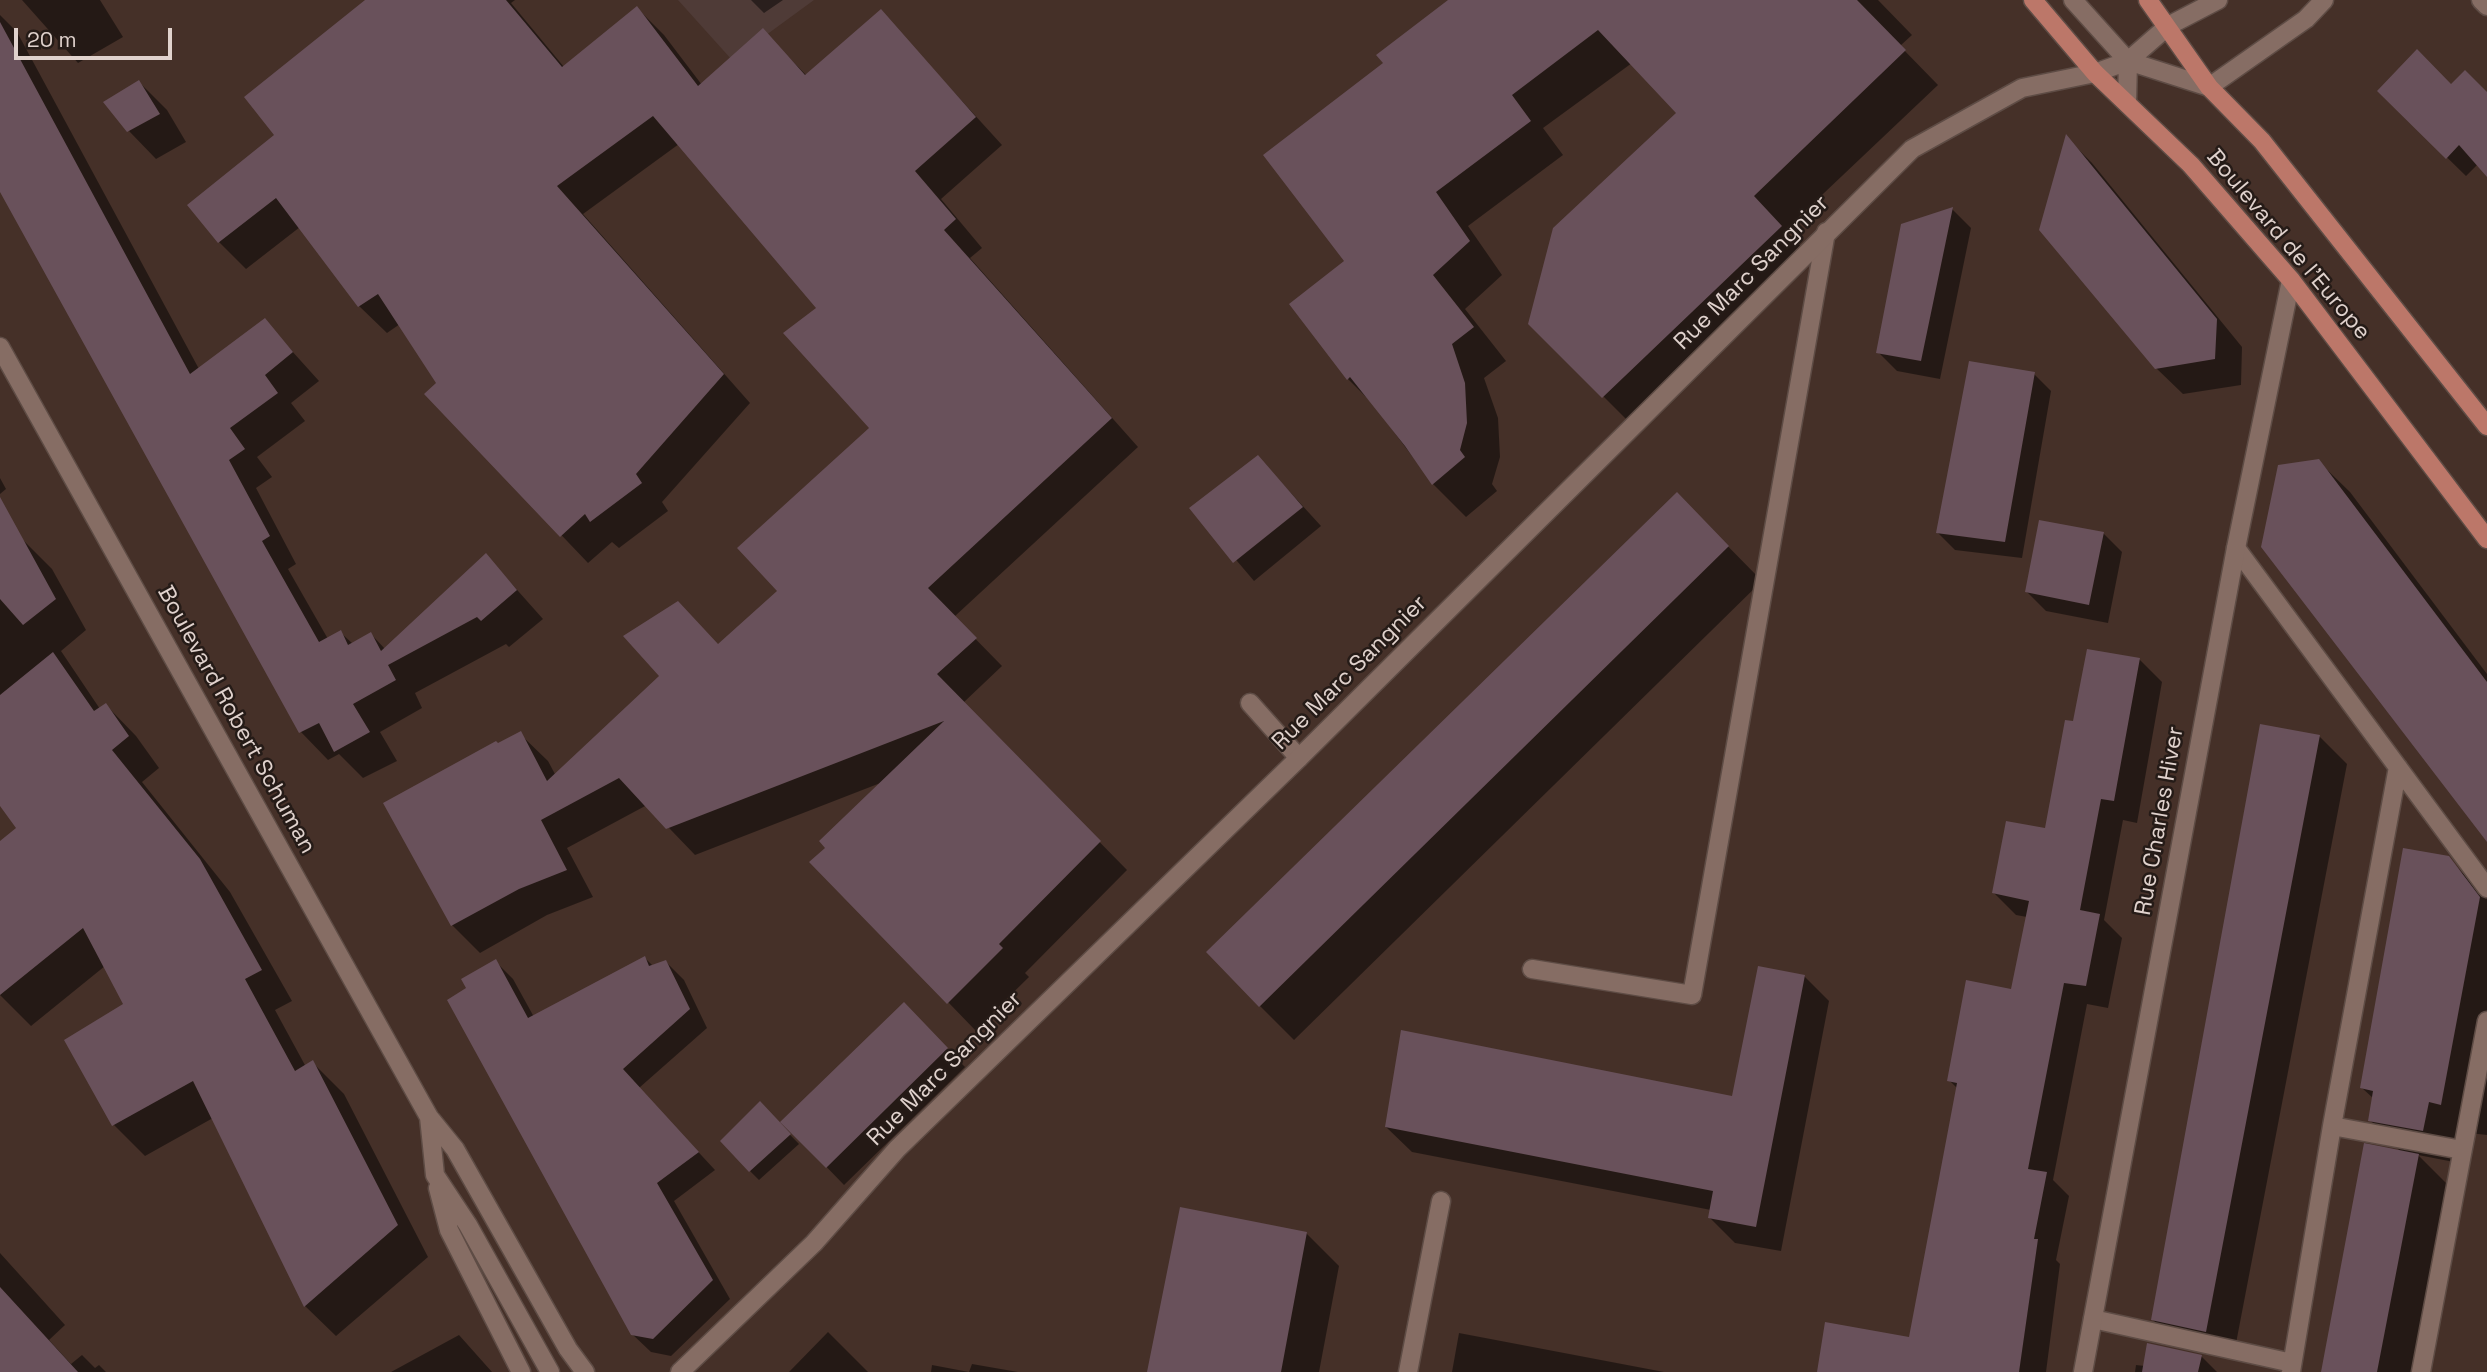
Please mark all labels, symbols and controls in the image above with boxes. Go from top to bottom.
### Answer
scale bar [18,14,175,58]
text: 20 m [27,26,77,53]
street label: Boulevard de l'Europe [2200,144,2376,346]
street label: Rue Marc Sangnier [1669,190,1835,356]
street label: Boulevard Robert Schuman [151,581,321,859]
street label: Rue Marc Sangnier [1267,590,1433,756]
street label: Rue Charles Hiver [2130,725,2190,917]
street label: Rue Marc Sangnier [862,986,1028,1152]

